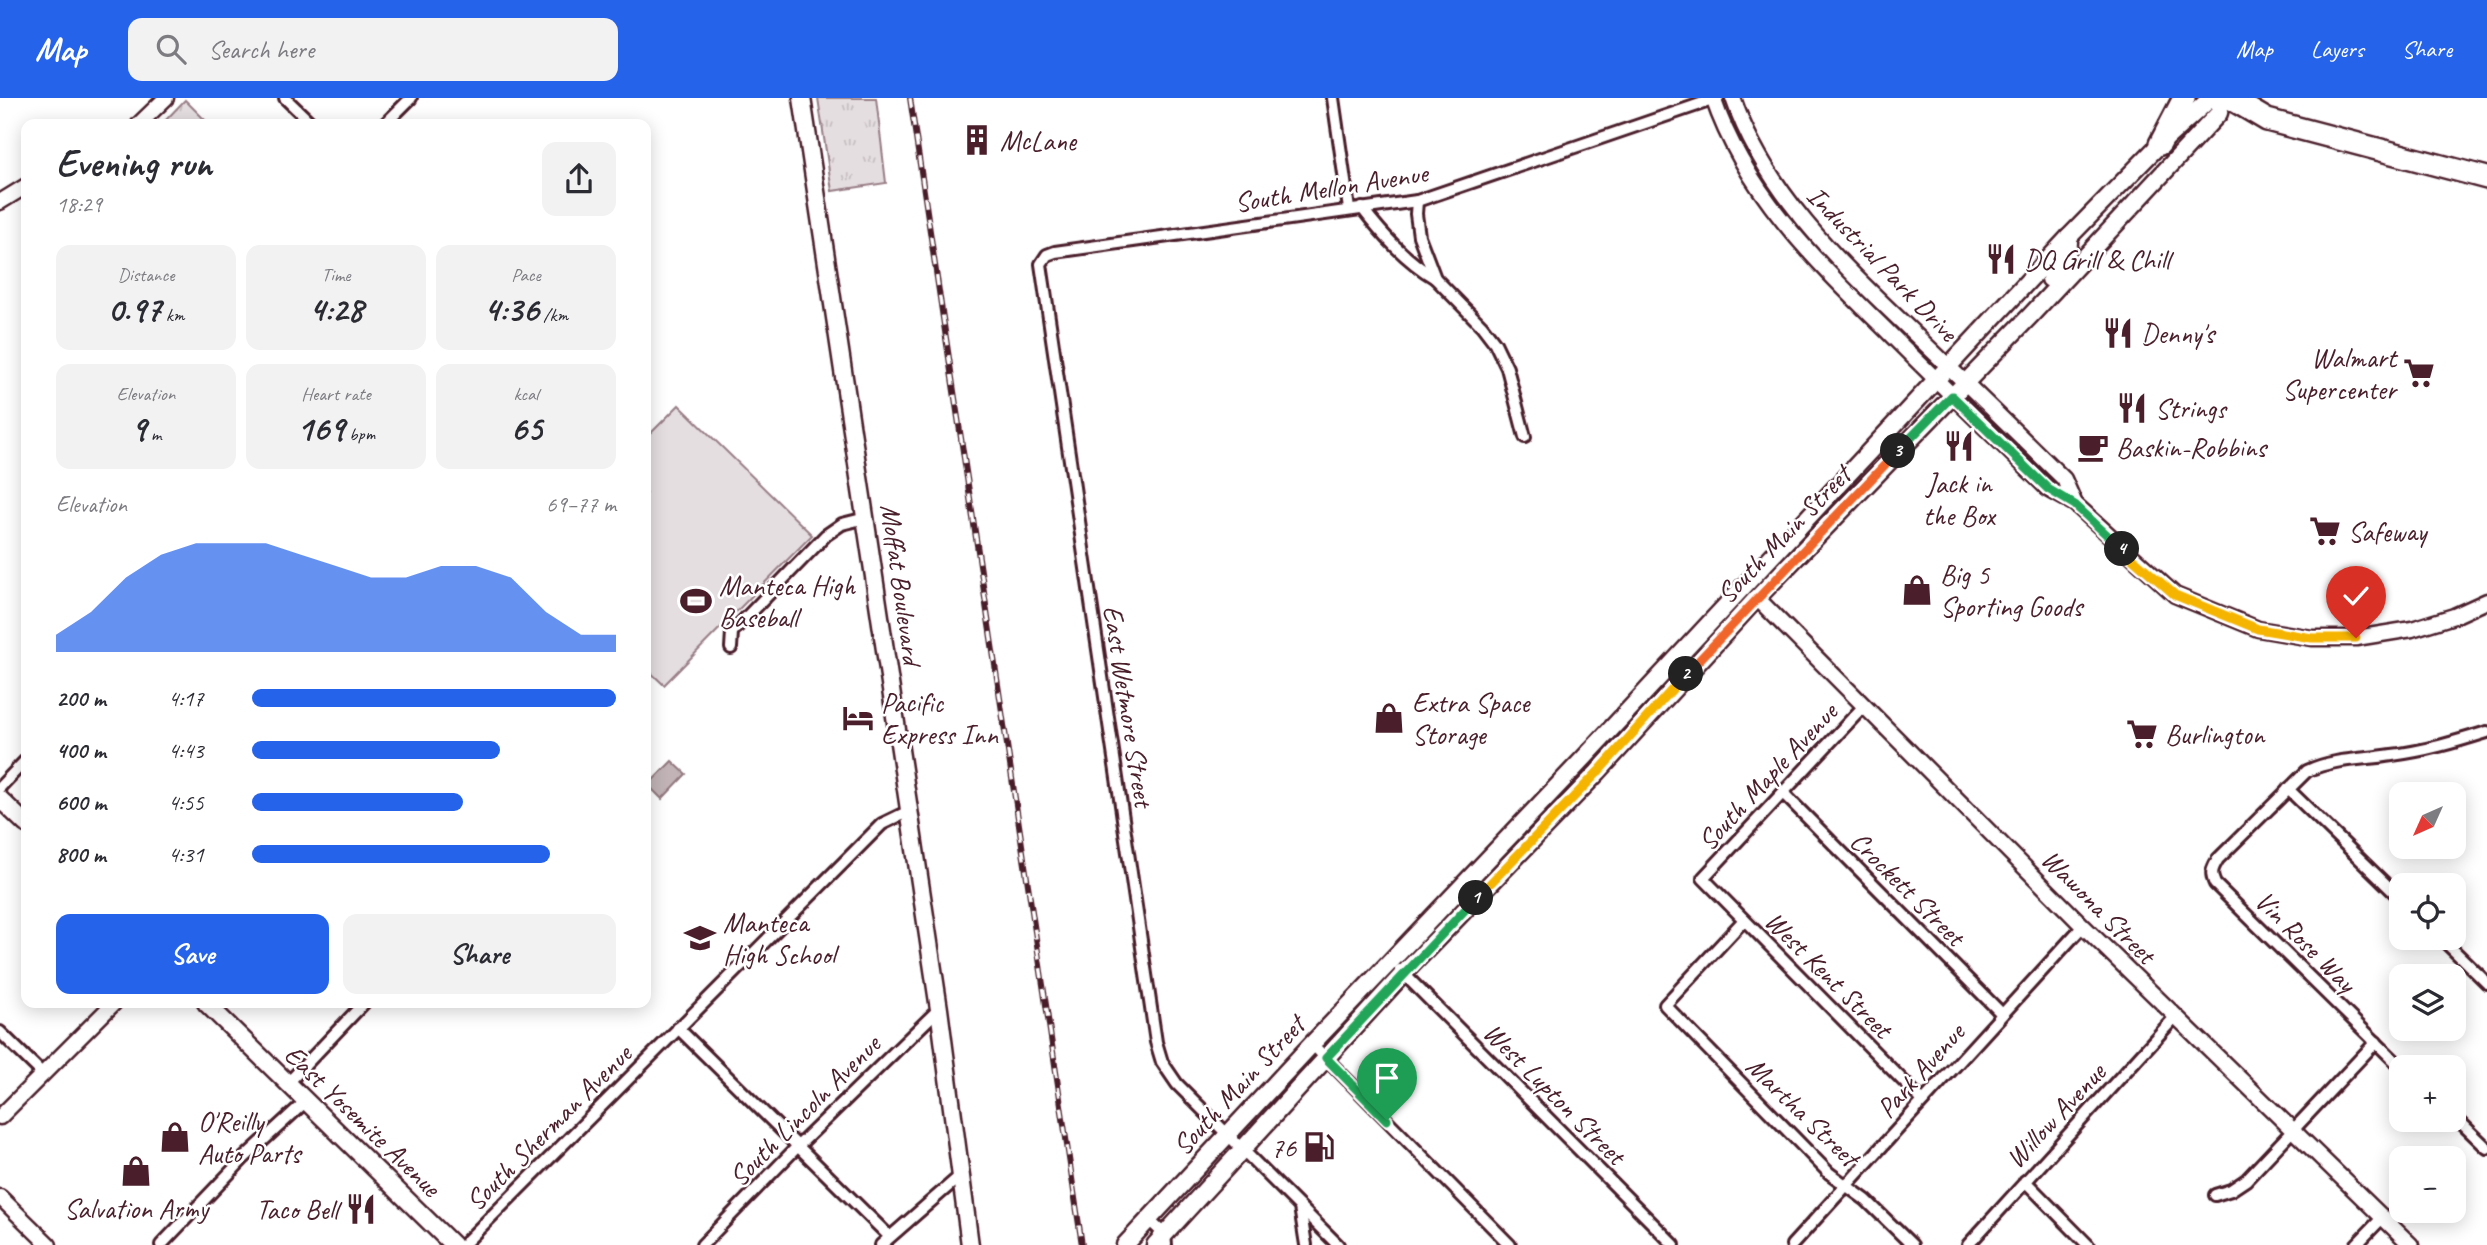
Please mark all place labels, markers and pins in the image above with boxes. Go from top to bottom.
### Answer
building icon: McLane [960,123,994,157]
place label: McLane [1000,123,1078,158]
restaurant icon: DQ Grill & Chill [1984,242,2018,276]
place label: DQ Grill & Chill [2024,242,2175,277]
restaurant icon: Denny's [2101,316,2135,350]
place label: Denny's [2141,316,2217,351]
place label: Walmart Supercenter [2282,340,2399,407]
supermarket icon: Walmart Supercenter [2402,356,2436,390]
restaurant icon: Strings [2115,391,2149,425]
place label: Strings [2155,391,2228,426]
restaurant icon: Jack in the Box [1942,429,1976,463]
cafe icon: Baskin-Robbins [2076,430,2110,464]
place label: Baskin-Robbins [2116,430,2268,465]
pin: 3 [1881,434,1916,468]
place label: Jack in the Box [1923,466,1997,533]
supermarket icon: Safeway [2308,514,2342,548]
place label: Safeway [2348,514,2429,549]
pin: 4 [2104,532,2140,566]
place label: Big 5 Sporting Goods [1940,557,2084,624]
pin [2326,566,2386,638]
place label: Manteca High Baseball [719,568,856,635]
shop icon: Big 5 Sporting Goods [1900,573,1934,607]
sports icon: Manteca High Baseball [679,584,713,618]
pin: 2 [1668,656,1704,692]
place label: Pacific Express Inn [881,685,999,752]
place label: Extra Space Storage [1412,685,1531,752]
hotel icon: Pacific Express Inn [841,701,875,735]
shop icon: Extra Space Storage [1372,701,1406,735]
supermarket icon: Burlington [2125,717,2159,751]
place label: Burlington [2165,717,2266,752]
pin: 1 [1458,880,1494,916]
place label: Manteca High School [723,905,841,972]
school or university icon: Manteca High School [683,921,717,955]
pin [1357,1048,1417,1120]
place label: O'Reilly Auto Parts [198,1104,303,1171]
shop icon: O'Reilly Auto Parts [158,1120,192,1154]
place label: 76 [1271,1130,1297,1165]
fuel station icon: 76 [1302,1130,1336,1164]
shop icon: Salvation Army [119,1154,153,1188]
place label: Salvation Army [64,1191,210,1226]
place label: Taco Bell [256,1192,343,1227]
restaurant icon: Taco Bell [344,1192,378,1226]

